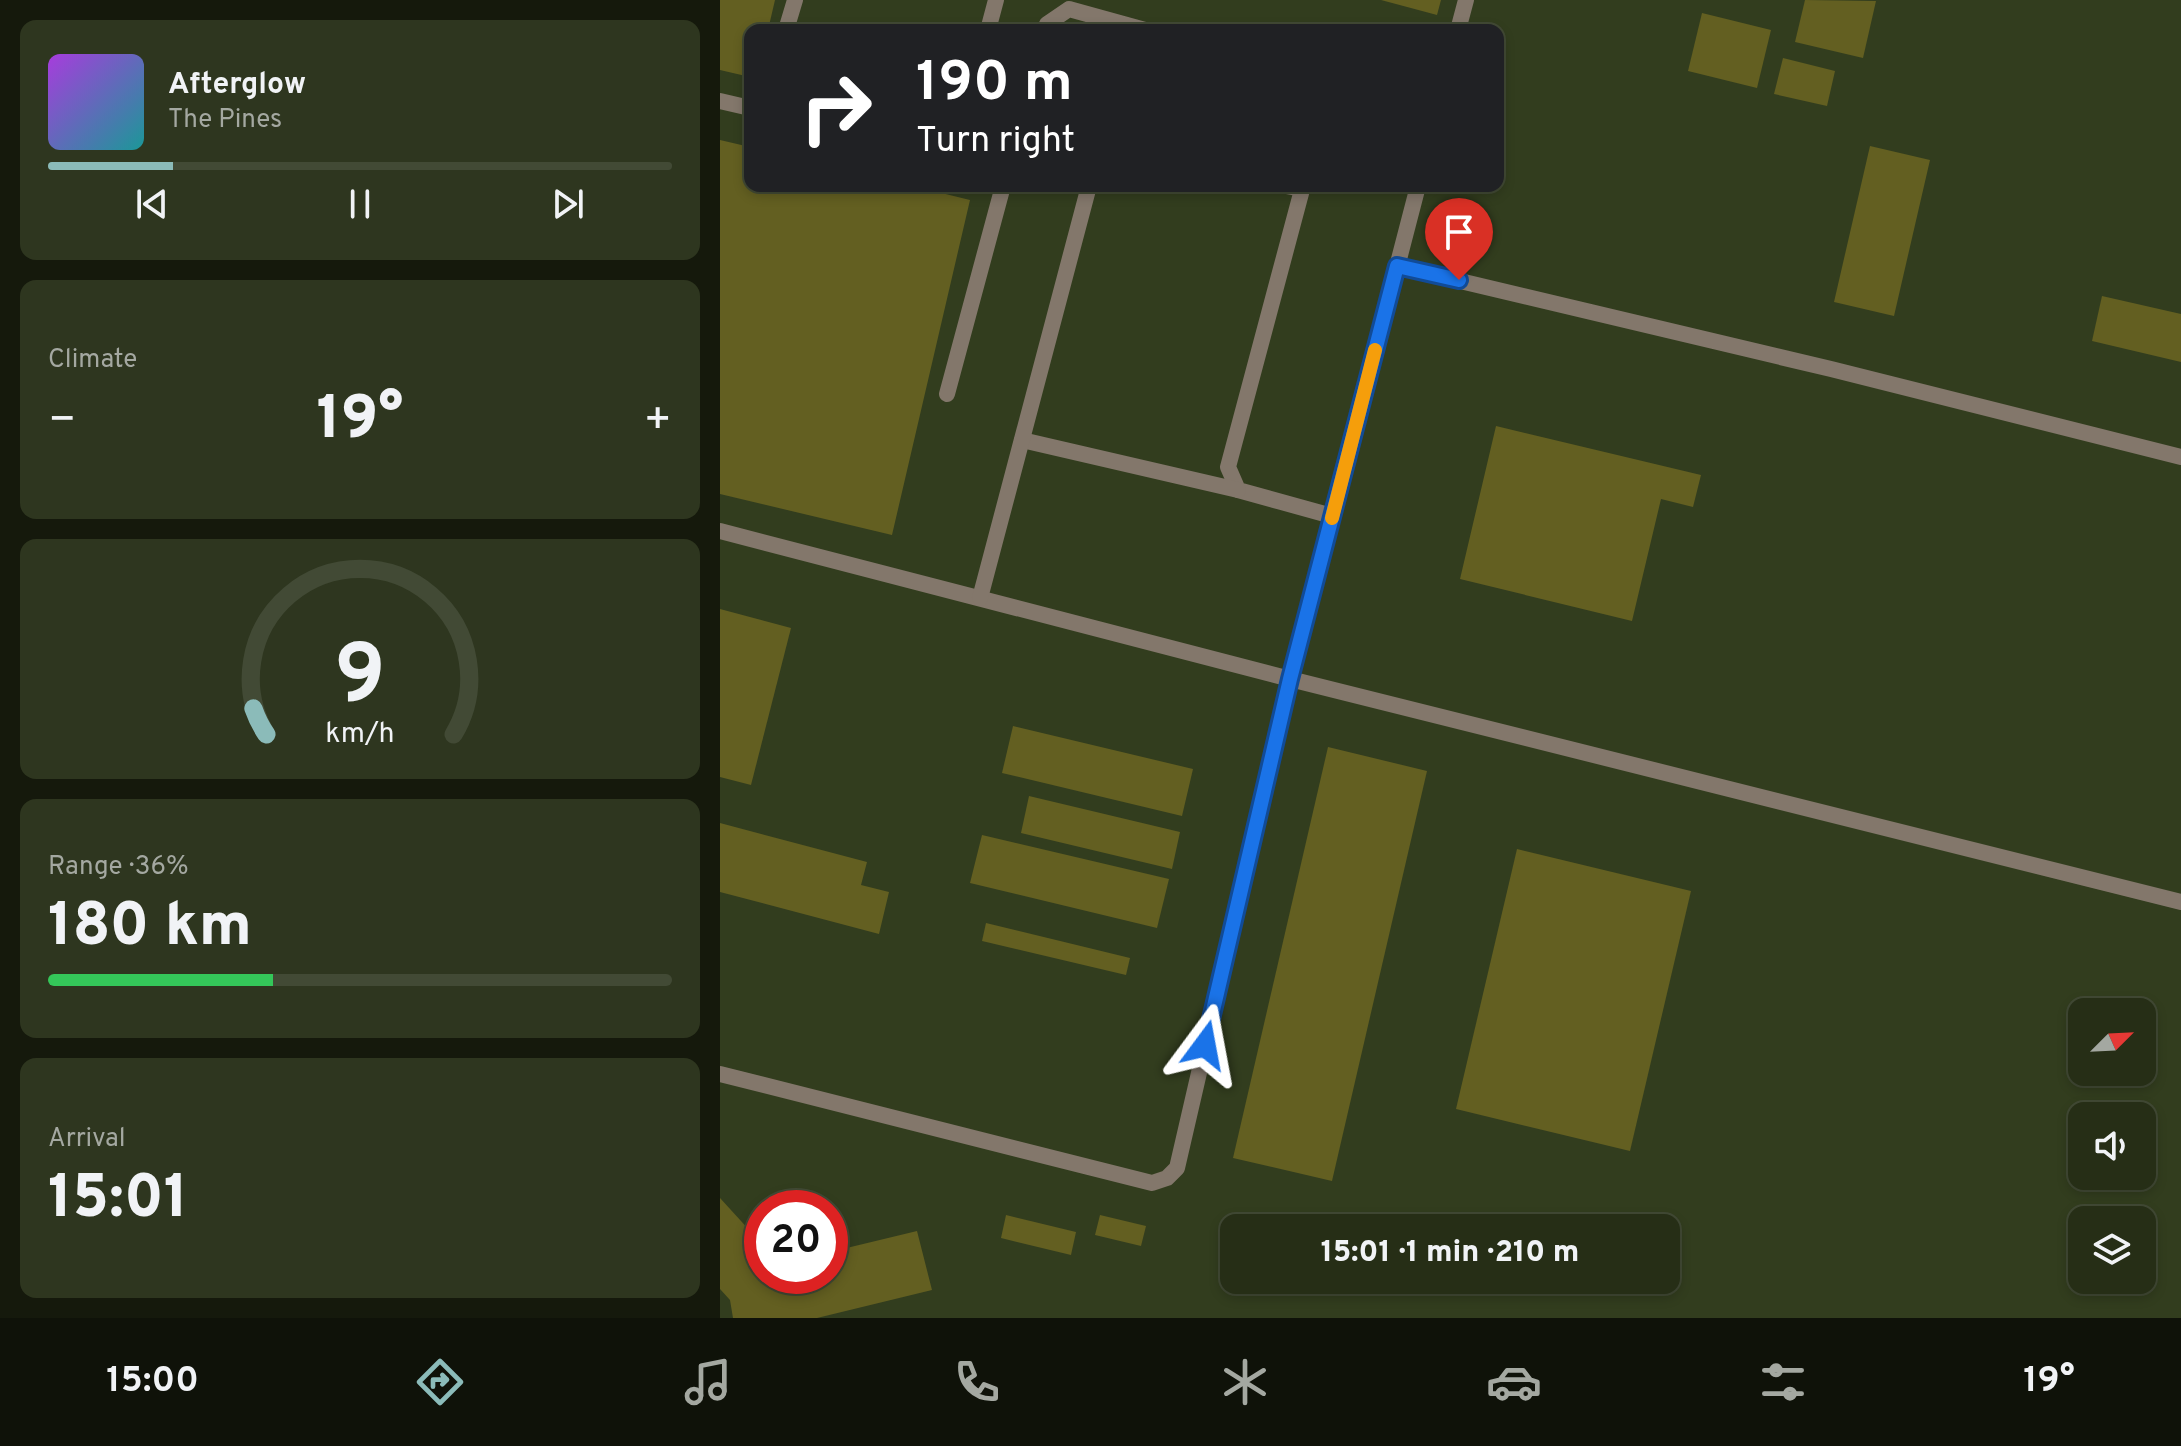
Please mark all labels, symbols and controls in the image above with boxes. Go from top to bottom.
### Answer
text: 190 m [916,50,1073,120]
icon: right [784,56,888,160]
text: Afterglow [168,67,306,104]
text: The Pines [168,104,282,137]
text: Turn right [916,119,1075,165]
icon: previous [130,182,174,226]
icon: pause [338,182,382,226]
icon: next [546,182,590,226]
pin [1425,198,1493,280]
icon: arrive [1437,210,1481,254]
text: Climate [48,344,137,377]
text: 19° [317,384,403,460]
text: − [48,394,76,450]
text: + [644,394,672,450]
text: 9 [334,628,386,733]
text: km/h [325,717,395,753]
text: Range · 36% [48,851,189,884]
text: 180 km [48,891,252,967]
north arrow [2068,998,2156,1086]
map controls [2068,998,2156,1294]
position arrow [1163,1003,1247,1087]
button: sound [2068,1102,2156,1190]
text: Arrival [48,1123,126,1156]
text: 15:01 [48,1163,188,1239]
speed limit sign: 20 [744,1190,848,1294]
button: layers [2068,1206,2156,1294]
text: 15:01 · 1 min · 210 m [1321,1235,1579,1272]
icon: directions [412,1354,468,1410]
icon: music [680,1354,736,1410]
icon: phone [949,1354,1005,1410]
icon: climate [1217,1354,1273,1410]
icon: car [1486,1354,1542,1410]
icon: filters [1755,1354,1811,1410]
text: 15:00 [106,1359,199,1405]
text: 19° [2023,1359,2075,1405]

